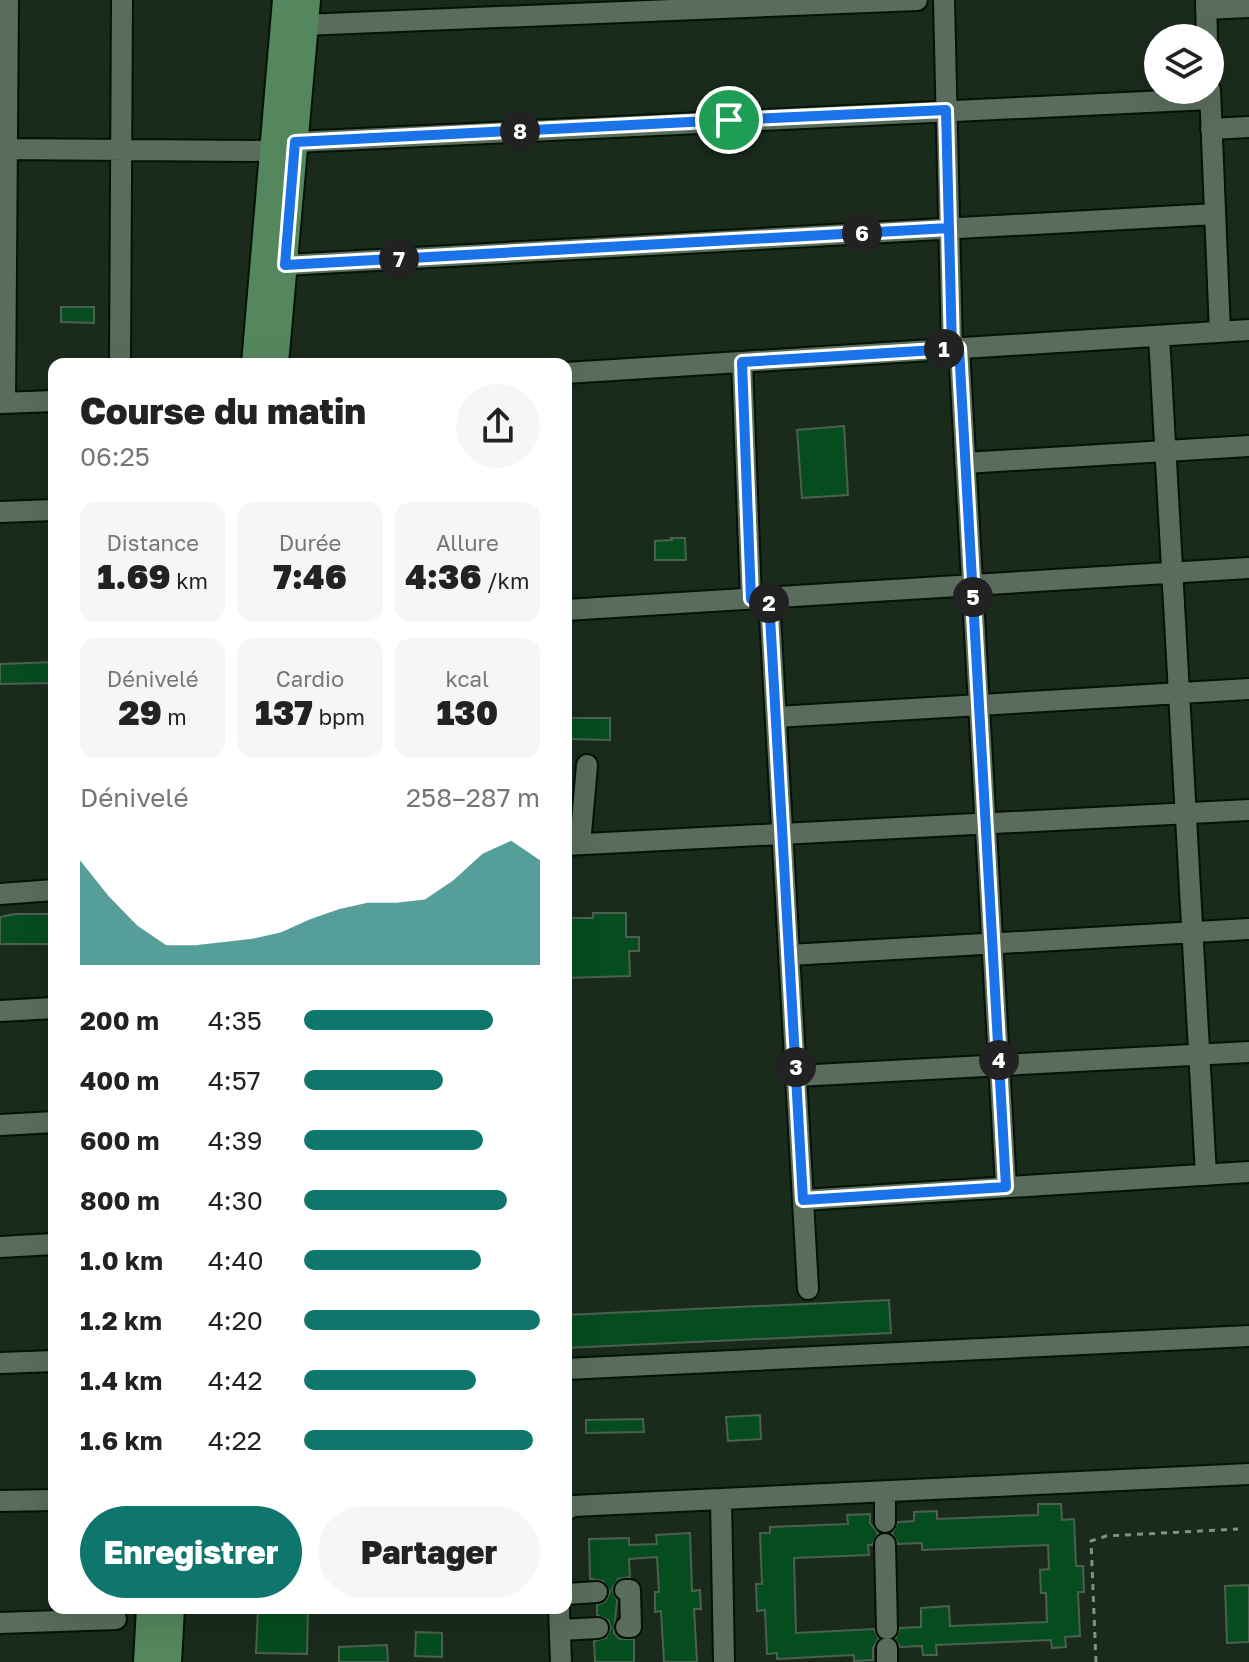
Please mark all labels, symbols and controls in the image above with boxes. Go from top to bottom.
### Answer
map controls [1144,24,1224,104]
button: layers [1144,24,1224,104]
pin [695,86,763,154]
icon: arrive [707,98,751,142]
pin: 8 [500,111,540,151]
text: 8 [513,117,527,144]
pin: 6 [842,213,882,253]
text: 6 [855,219,869,246]
pin: 7 [379,239,419,279]
text: 7 [393,245,405,272]
pin: 1 [924,329,964,369]
text: 1 [938,335,950,362]
button: share [456,384,540,468]
text: Course du matin [80,389,366,432]
text: 06:25 [80,441,150,472]
text: Distance [106,529,199,556]
text: Durée [279,529,341,556]
text: Allure [436,529,499,556]
text: 1.69 [97,556,171,596]
text: 7:46 [273,556,347,596]
text: 4:36 [405,556,482,596]
text: km [171,567,208,594]
text: /km [482,567,529,594]
pin: 5 [953,577,993,617]
pin: 2 [749,583,789,623]
text: 5 [966,583,980,610]
text: 2 [762,589,776,616]
text: Dénivelé [107,665,199,692]
text: Cardio [276,665,344,692]
text: kcal [446,665,489,692]
text: 29 [119,692,162,732]
text: 137 [255,692,313,732]
text: 130 [436,692,498,732]
text: m [162,703,187,730]
text: bpm [313,703,365,730]
text: Dénivelé [80,782,189,813]
text: 258–287 m [406,782,540,813]
text: 200 m [80,1005,159,1036]
text: 4:35 [208,1005,262,1036]
pin: 4 [979,1040,1019,1080]
text: 4 [992,1046,1006,1073]
pin: 3 [776,1047,816,1087]
text: 3 [789,1053,803,1080]
text: 400 m [80,1065,159,1096]
text: 4:57 [208,1065,261,1096]
text: 600 m [80,1125,160,1156]
text: 4:39 [208,1125,263,1156]
text: 800 m [80,1185,160,1216]
text: 4:30 [208,1185,263,1216]
text: 1.0 km [80,1245,163,1276]
text: 4:40 [208,1245,264,1276]
text: 1.2 km [80,1305,162,1336]
text: 4:20 [208,1305,263,1336]
text: 1.4 km [80,1365,162,1396]
text: 4:42 [208,1365,263,1396]
text: 1.6 km [80,1425,163,1456]
text: 4:22 [208,1425,262,1456]
button: Enregistrer [80,1506,302,1598]
button: Partager [318,1506,540,1598]

